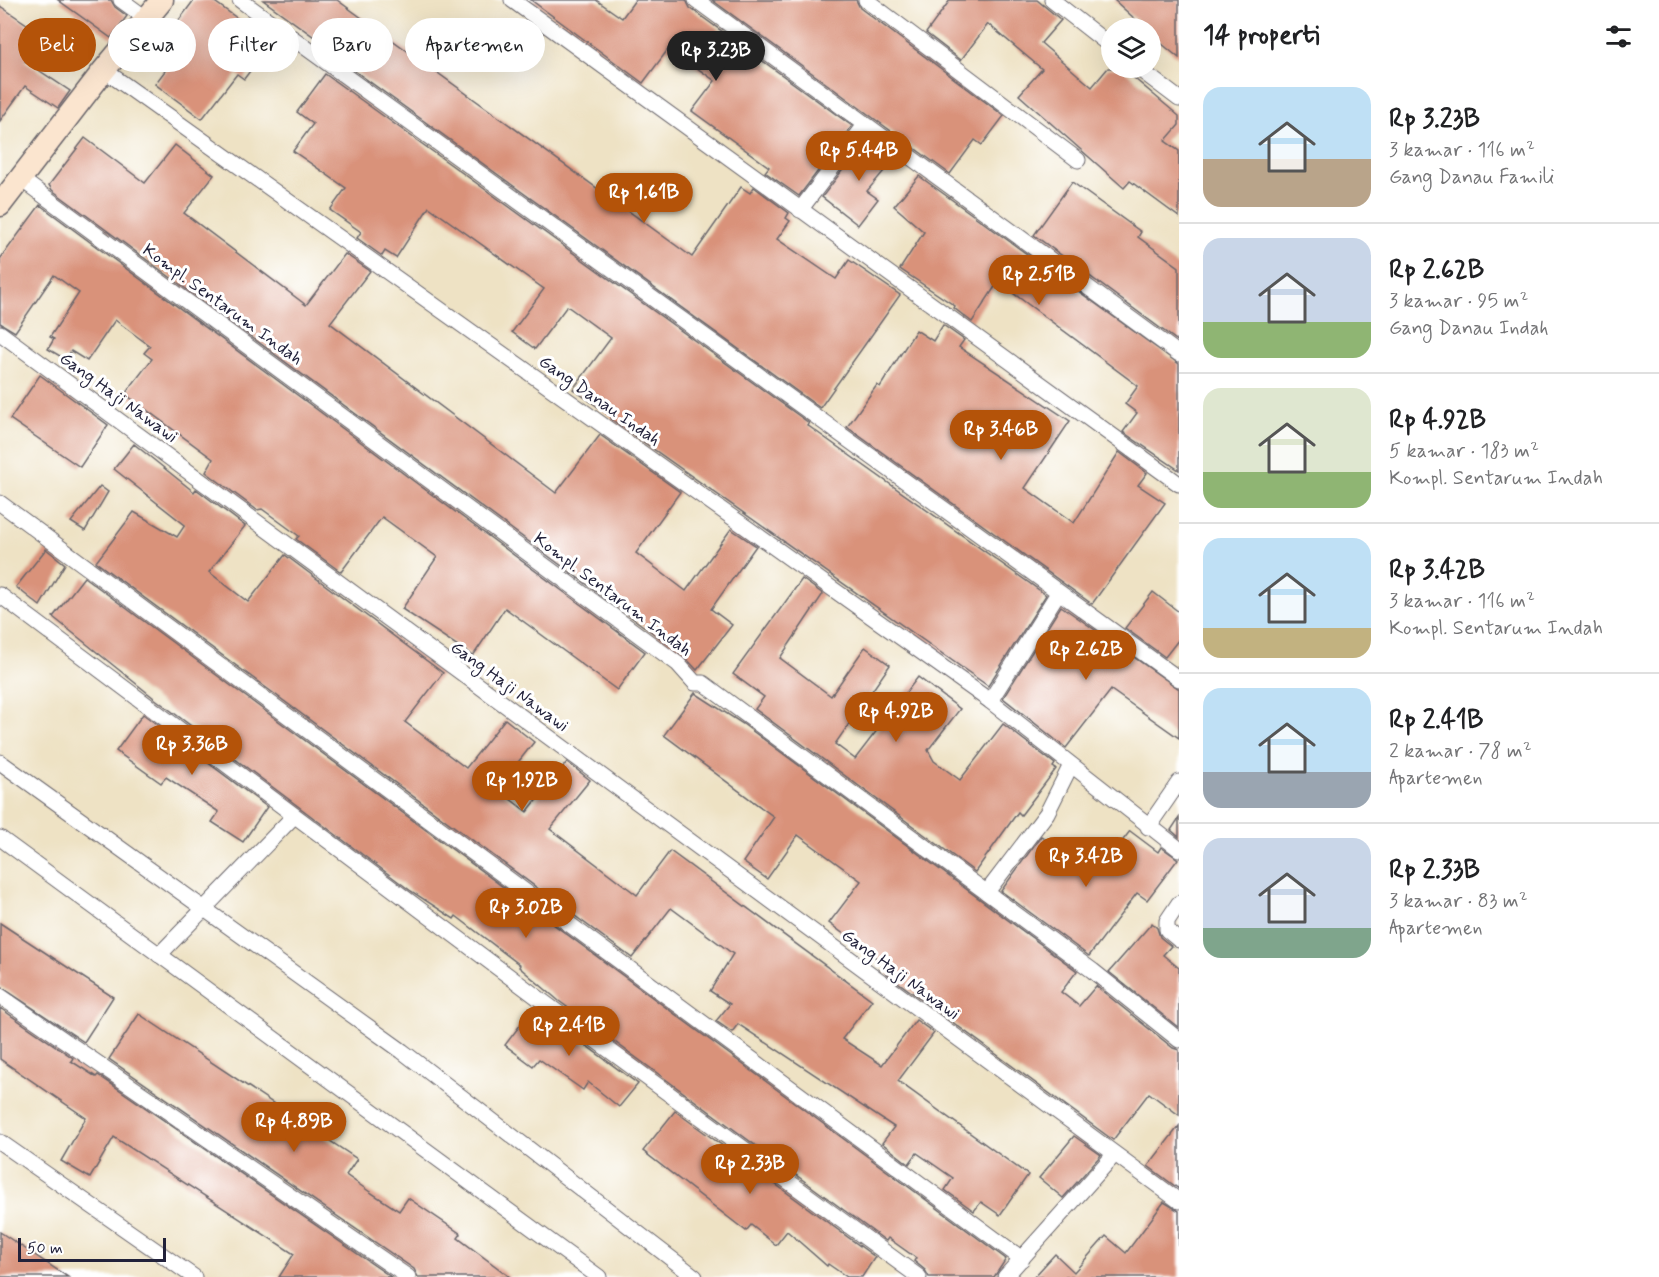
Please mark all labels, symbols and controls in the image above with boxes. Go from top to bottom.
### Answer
chip: Beli [18,18,96,72]
chip: Sewa [108,18,196,72]
chip: Filter [208,18,299,72]
chip: Baru [311,18,393,72]
chip: Apartemen [405,18,545,72]
map controls [1101,18,1161,78]
button: layers [1101,18,1161,78]
text: 14 properti [1203,19,1319,53]
icon: filters [1602,20,1635,53]
pin: Rp 3.23B [654,31,778,82]
text: Rp 3.23B [681,37,751,64]
text: Rp 3.23B [1389,103,1480,137]
icon: home [1251,111,1323,183]
pin: Rp 5.44B [797,131,921,182]
text: Rp 5.44B [820,137,898,164]
text: 3 kamar · 116 m² [1389,137,1535,164]
text: Gang Danau Famili [1389,164,1555,191]
pin: Rp 1.61B [582,173,706,224]
text: Rp 1.61B [609,179,679,206]
street label: Kompl. Sentarum Indah [137,239,307,371]
text: Rp 2.62B [1389,254,1484,288]
pin: Rp 2.51B [977,255,1101,306]
text: Rp 2.51B [1002,261,1076,288]
icon: home [1251,262,1323,334]
text: 3 kamar · 95 m² [1389,288,1528,315]
text: Gang Danau Indah [1389,315,1548,342]
street label: Gang Haji Nawawi [54,347,182,450]
street label: Gang Danau Indah [533,350,665,453]
text: Rp 4.92B [1389,404,1486,438]
pin: Rp 3.46B [939,410,1063,461]
icon: home [1251,412,1323,484]
text: Rp 3.46B [964,416,1038,443]
text: 5 kamar · 183 m² [1389,438,1539,465]
text: Kompl. Sentarum Indah [1389,465,1603,492]
street label: Kompl. Sentarum Indah [528,527,697,662]
text: Rp 3.42B [1389,554,1485,588]
icon: home [1251,562,1323,634]
text: 3 kamar · 116 m² [1389,588,1535,615]
text: Kompl. Sentarum Indah [1389,615,1603,642]
pin: Rp 2.62B [1024,630,1148,681]
street label: Gang Haji Nawawi [445,636,573,739]
text: Rp 2.62B [1049,636,1123,663]
pin: Rp 4.92B [834,692,958,743]
text: Rp 4.92B [859,698,933,725]
text: Rp 2.41B [1389,704,1483,738]
icon: home [1251,712,1323,784]
pin: Rp 3.36B [130,725,254,776]
text: Rp 3.36B [156,731,228,758]
text: 2 kamar · 78 m² [1389,738,1532,765]
pin: Rp 1.92B [460,761,584,812]
text: Apartemen [1389,765,1482,792]
text: Rp 1.92B [486,767,558,794]
pin: Rp 3.42B [1024,837,1148,888]
text: Rp 3.42B [1049,843,1123,870]
text: Rp 2.33B [1389,854,1480,888]
icon: home [1251,862,1323,934]
pin: Rp 3.02B [464,888,588,939]
text: 3 kamar · 83 m² [1389,888,1528,915]
text: Rp 3.02B [489,894,563,921]
text: Apartemen [1389,915,1482,942]
street label: Gang Haji Nawawi [836,924,964,1027]
pin: Rp 2.41B [507,1006,631,1057]
text: Rp 2.41B [533,1012,605,1039]
pin: Rp 4.89B [232,1102,356,1153]
text: Rp 4.89B [255,1108,333,1135]
pin: Rp 2.33B [688,1144,812,1195]
text: Rp 2.33B [715,1150,785,1177]
scale bar [18,1235,166,1262]
text: 50 m [27,1238,63,1259]

